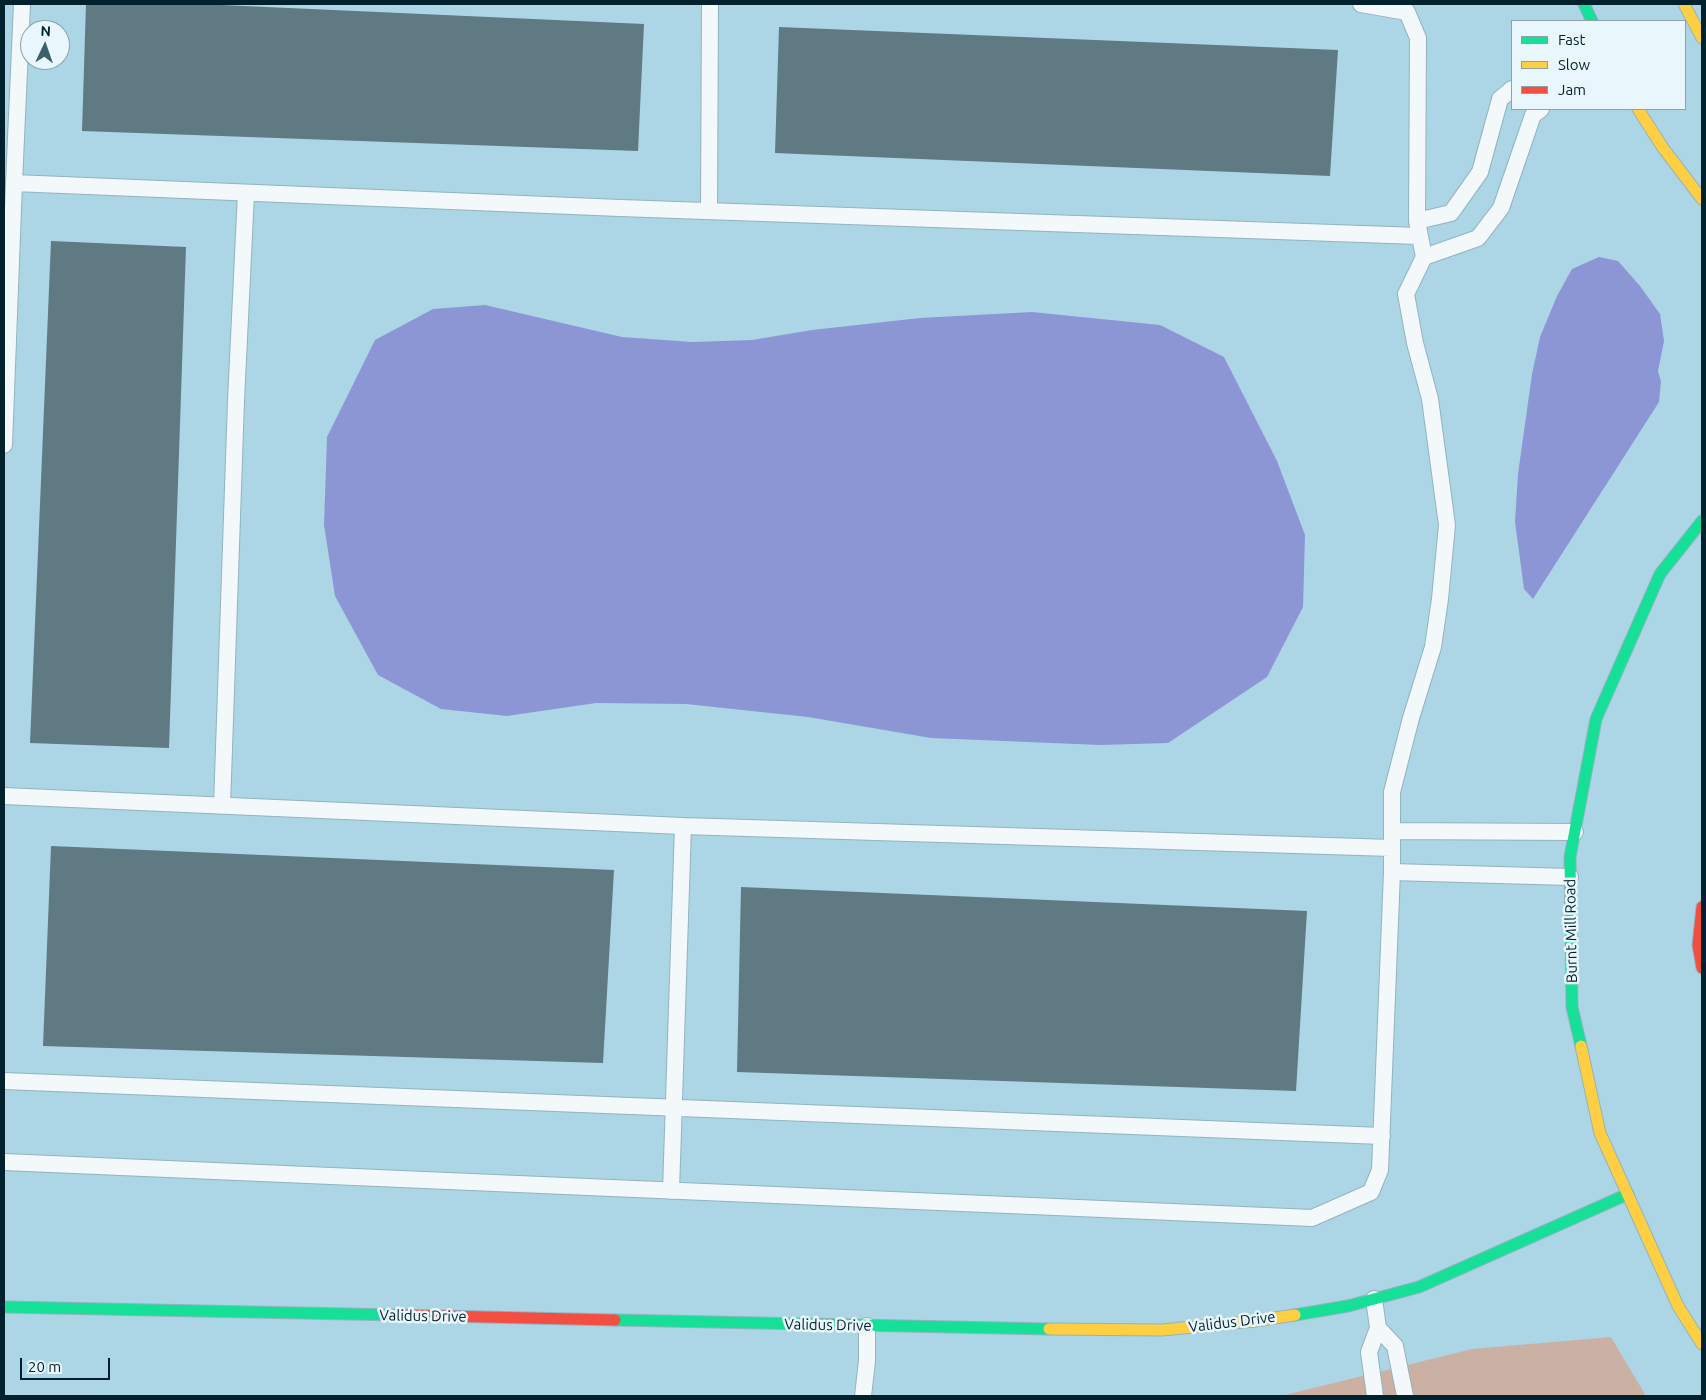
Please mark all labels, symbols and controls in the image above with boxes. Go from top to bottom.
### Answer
north arrow [20,20,70,70]
legend [1511,20,1686,110]
text: N [40,23,51,39]
text: Fast [1558,31,1585,48]
text: Slow [1558,56,1590,73]
text: Jam [1558,81,1586,98]
street label: Burnt Mill Road [1561,879,1581,983]
street label: Validus Drive [379,1306,467,1326]
street label: Validus Drive [1188,1308,1276,1336]
street label: Validus Drive [784,1315,872,1335]
scale bar [22,1348,112,1380]
text: 20 m [28,1358,61,1375]

